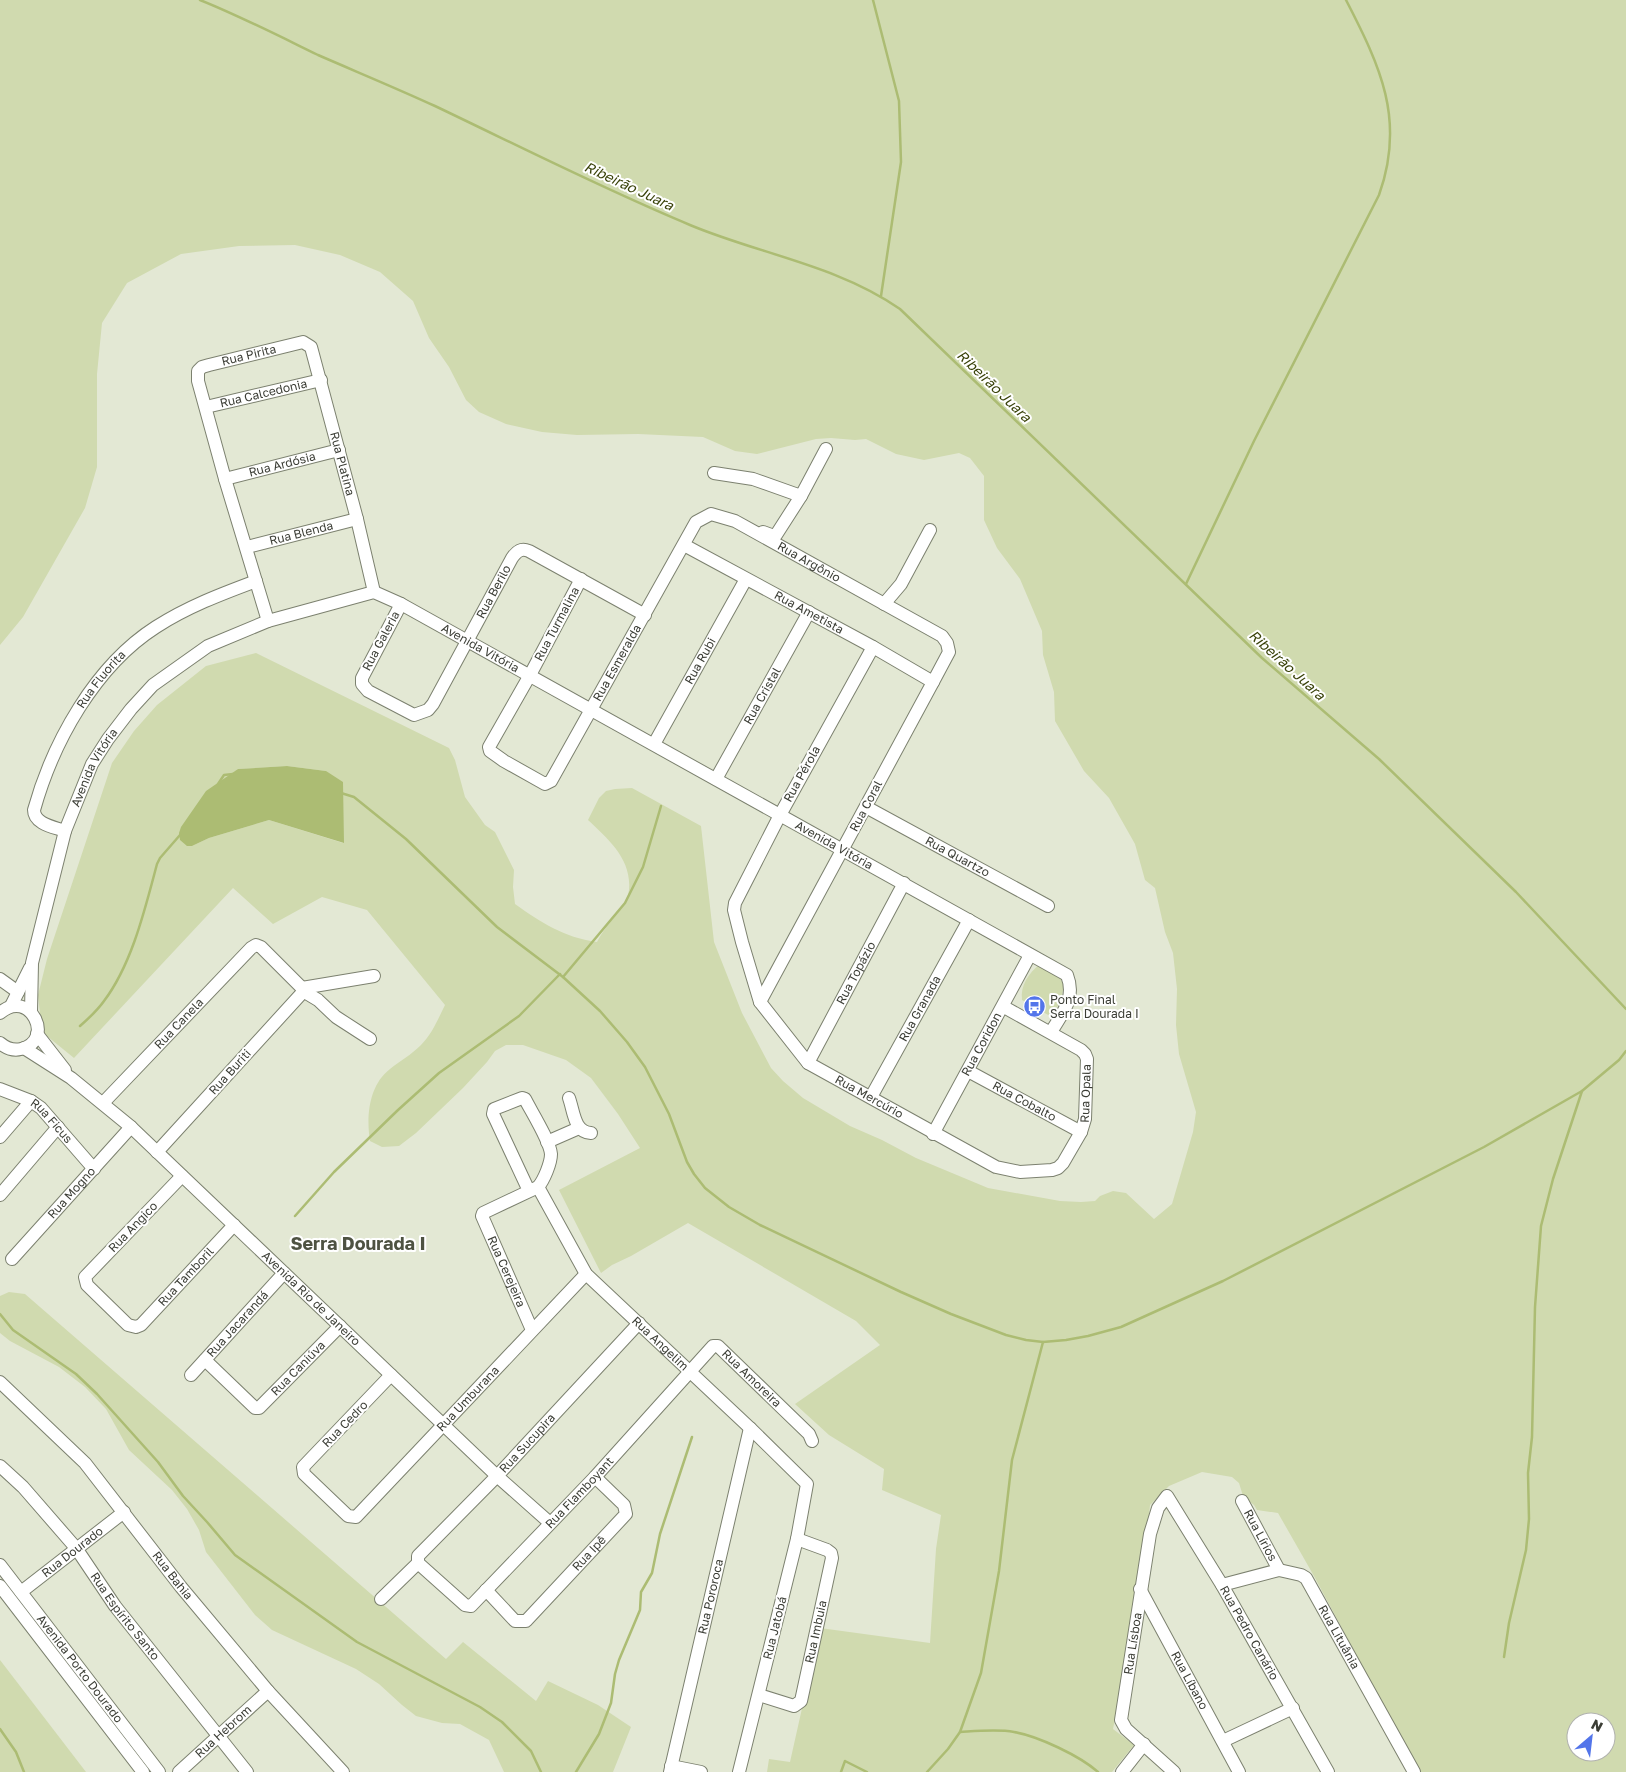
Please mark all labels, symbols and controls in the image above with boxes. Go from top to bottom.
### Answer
water label: Ribeirão Juara [582,158,677,214]
street label: Rua Pirita [220,341,278,369]
water label: Ribeirão Juara [954,346,1036,426]
street label: Rua Calcedonia [218,376,308,411]
street label: Rua Platina [327,430,358,497]
street label: Rua Ardósia [247,448,317,480]
street label: Rua Blenda [268,517,335,548]
street label: Rua Argônio [775,538,843,585]
street label: Rua Berilo [473,562,514,621]
street label: Rua Turmalina [531,584,582,663]
street label: Rua Ametista [772,587,846,637]
street label: Rua Galeria [359,608,403,673]
street label: Avenida Vitória [439,620,522,675]
street label: Rua Esmeralda [589,622,644,704]
water label: Ribeirão Juara [1246,626,1330,704]
street label: Rua Rubi [681,635,719,687]
street label: Rua Fluorita [73,647,128,711]
street label: Rua Cristal [740,665,784,727]
street label: Avenida Vitória [68,725,120,809]
street label: Rua Pérola [780,743,823,805]
street label: Rua Coral [846,778,885,834]
street label: Avenida Vitória [793,817,876,872]
street label: Rua Quartzo [923,833,992,880]
street label: Rua Topázio [833,939,878,1007]
street label: Rua Granada [895,973,944,1044]
place label: Ponto Final Serra Dourada I [1050,992,1139,1021]
street label: Rua Canela [151,994,206,1052]
bus stop icon: Ponto Final Serra Dourada I [1022,995,1046,1019]
street label: Rua Coridon [958,1010,1004,1079]
street label: Rua Buriti [205,1046,254,1098]
street label: Rua Opala [1077,1064,1094,1123]
street label: Rua Mercúrio [833,1071,906,1121]
street label: Rua Cobalto [990,1078,1059,1124]
street label: Rua Ficus [28,1095,76,1146]
street label: Rua Mogno [44,1164,98,1222]
street label: Rua Angico [105,1198,161,1255]
district label: Serra Dourada I [290,1232,426,1254]
street label: Rua Cerejeira [485,1233,529,1309]
street label: Rua Tamboril [154,1244,217,1309]
street label: Avenida Rio de Janeiro [259,1248,364,1349]
street label: Rua Jacarandá [203,1287,271,1360]
street label: Rua Angelim [629,1313,692,1373]
street label: Rua Caniúva [268,1338,328,1399]
street label: Rua Amoreira [719,1346,785,1410]
street label: Rua Umburana [433,1363,502,1434]
street label: Rua Cedro [319,1397,371,1450]
street label: Rua Sucupira [496,1410,558,1476]
street label: Rua Flamboyant [542,1453,617,1531]
street label: Rua Lírios [1241,1507,1281,1564]
street label: Rua Dourado [38,1523,106,1580]
street label: Rua Ipê [569,1532,609,1574]
street label: Rua Bahia [149,1548,196,1603]
street label: Rua Pororoca [694,1557,726,1636]
street label: Rua Espírito Santo [88,1569,163,1663]
street label: Rua Pedro Canário [1217,1583,1282,1683]
street label: Rua Jatobá [759,1595,790,1661]
street label: Rua Imbuia [801,1599,830,1665]
street label: Rua Lituânia [1315,1602,1363,1672]
street label: Rua Lísboa [1120,1611,1145,1676]
street label: Avenida Porto Dourado [34,1612,126,1726]
street label: Rua Líbano [1168,1648,1212,1712]
street label: Rua Hebrom [192,1702,254,1761]
north arrow [1566,1712,1616,1762]
text: N [1589,1715,1606,1735]

